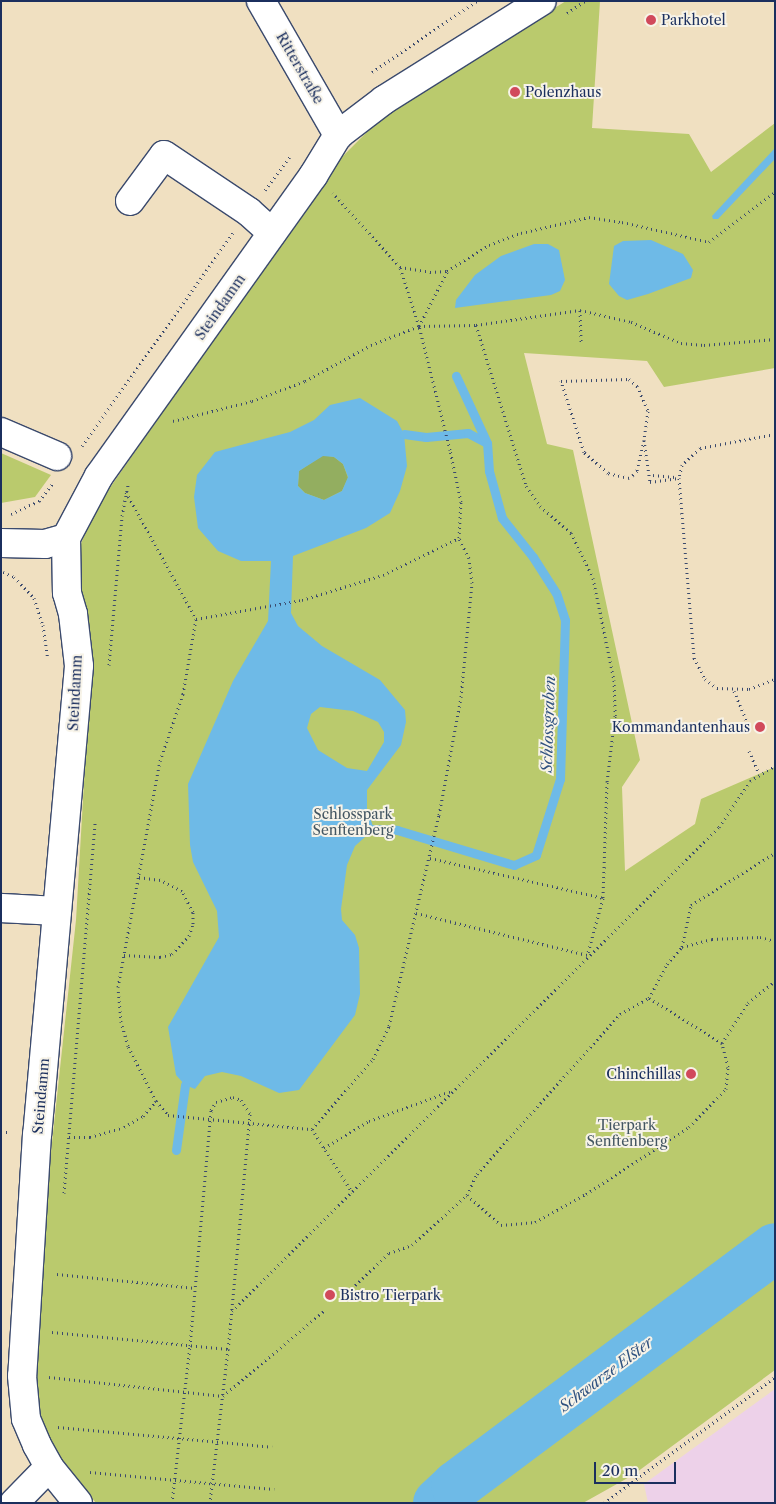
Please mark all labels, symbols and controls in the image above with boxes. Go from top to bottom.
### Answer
place label: Parkhotel [661,12,726,28]
marker: Parkhotel [645,14,657,26]
street label: Ritterstraße [273,29,327,107]
place label: Polenzhaus [525,84,601,100]
marker: Polenzhaus [509,86,521,98]
street label: Steindamm [191,271,249,343]
street label: Steindamm [65,655,85,731]
water label: Schlossgraben [537,675,559,773]
place label: Kommandantenhaus [612,719,750,735]
marker: Kommandantenhaus [754,721,766,733]
park label: Schlosspark Senftenberg [313,806,393,839]
street label: Steindamm [29,1057,53,1135]
place label: Chinchillas [606,1066,681,1082]
marker: Chinchillas [685,1068,697,1080]
park label: Tierpark Senftenberg [587,1117,667,1150]
place label: Bistro Tierpark [340,1287,441,1303]
marker: Bistro Tierpark [324,1289,336,1301]
water label: Schwarze Elster [556,1333,656,1415]
scale bar [596,1452,678,1484]
text: 20 m [602,1461,638,1480]

